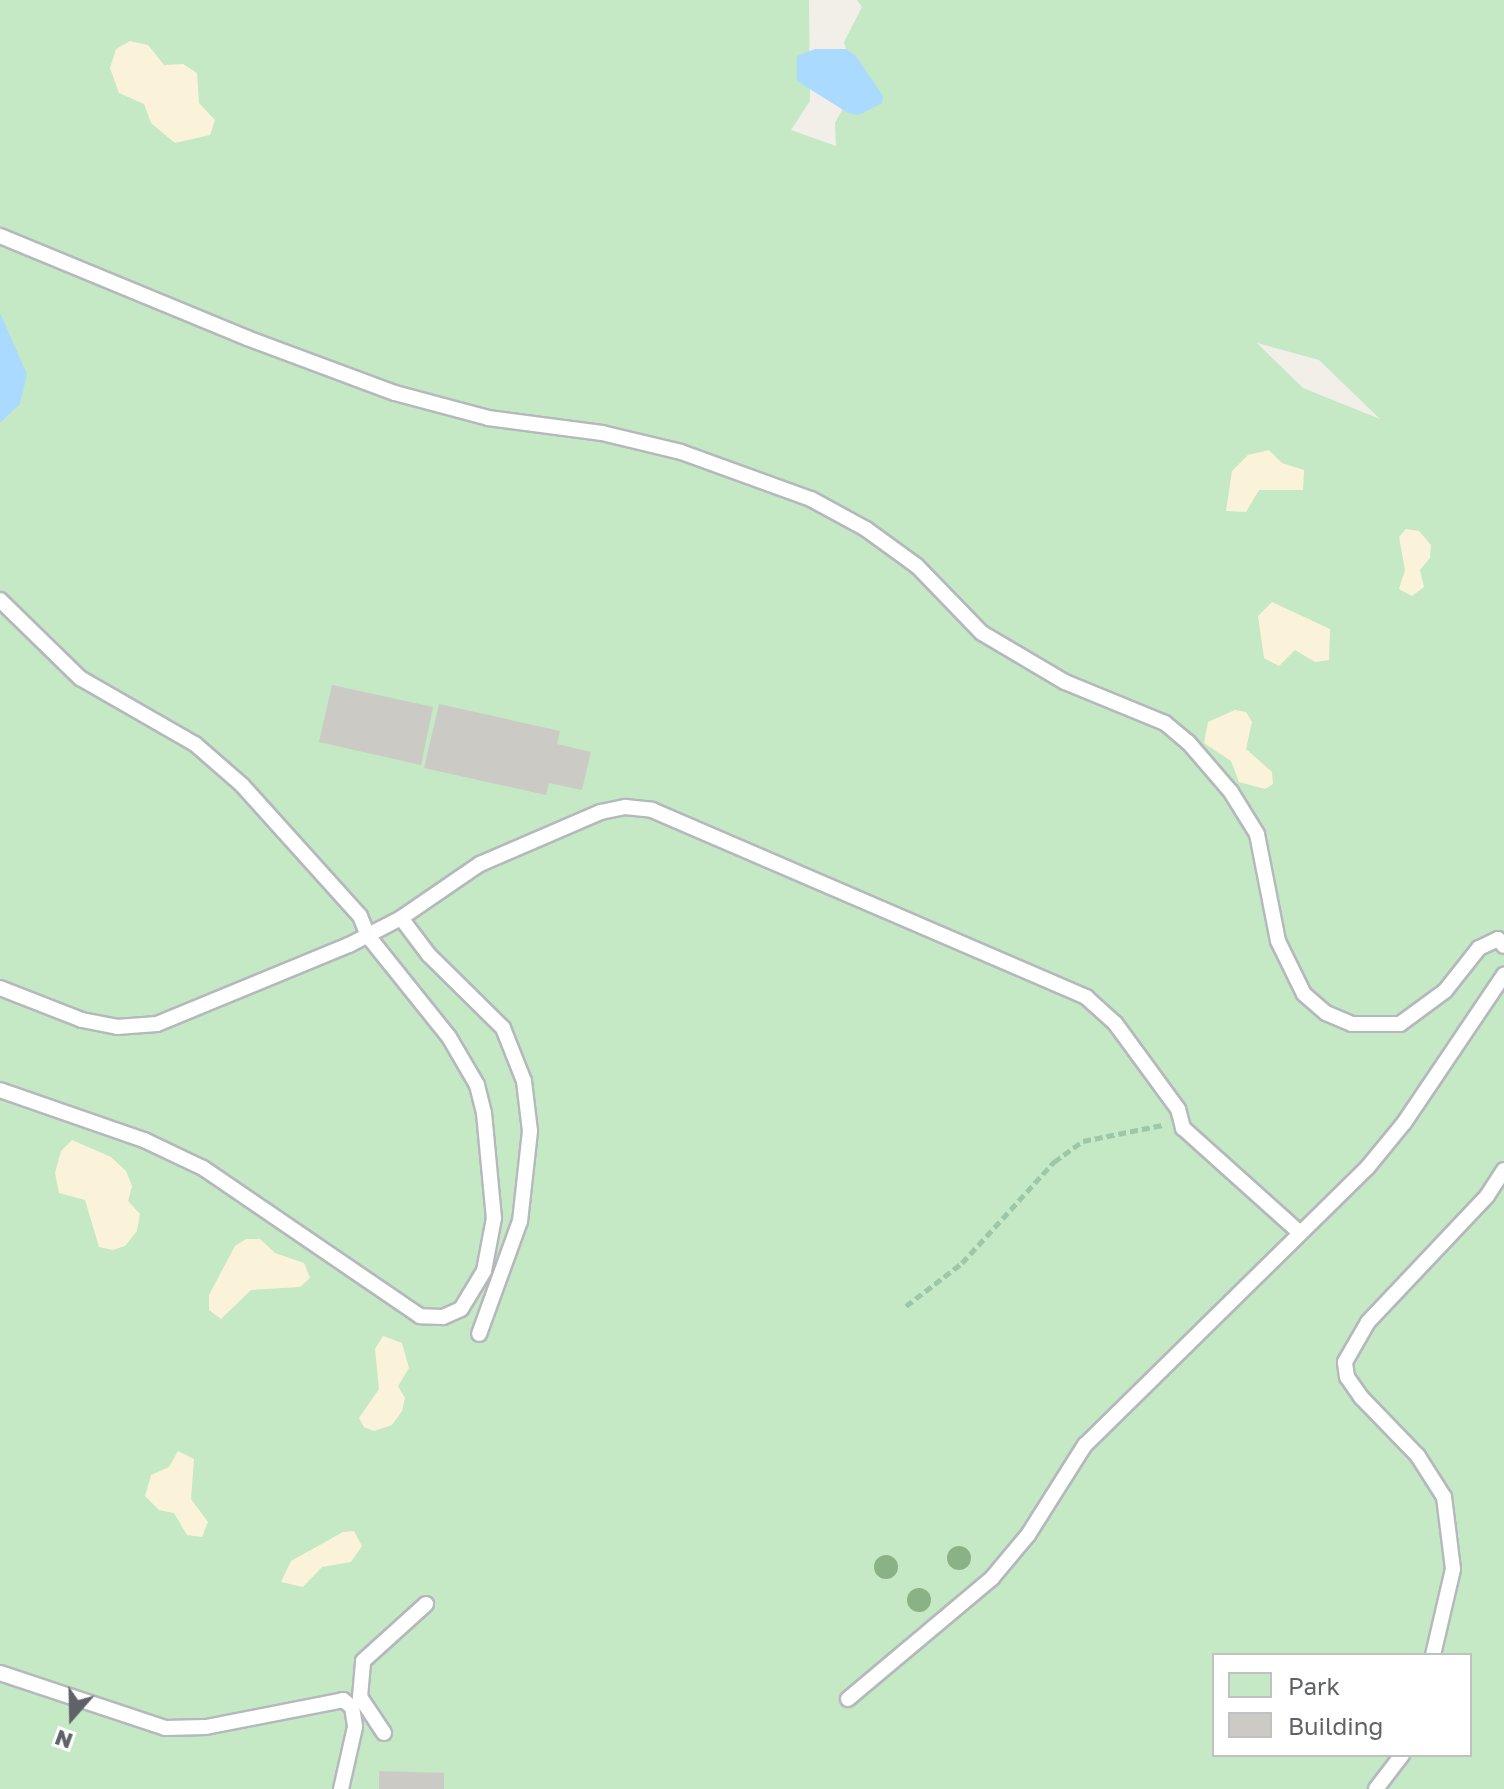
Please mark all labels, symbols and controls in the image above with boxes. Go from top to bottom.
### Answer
legend [1212,1653,1472,1757]
text: Park [1288,1671,1340,1700]
north arrow [32,1677,112,1757]
text: Building [1288,1711,1383,1740]
text: N [51,1724,76,1756]

